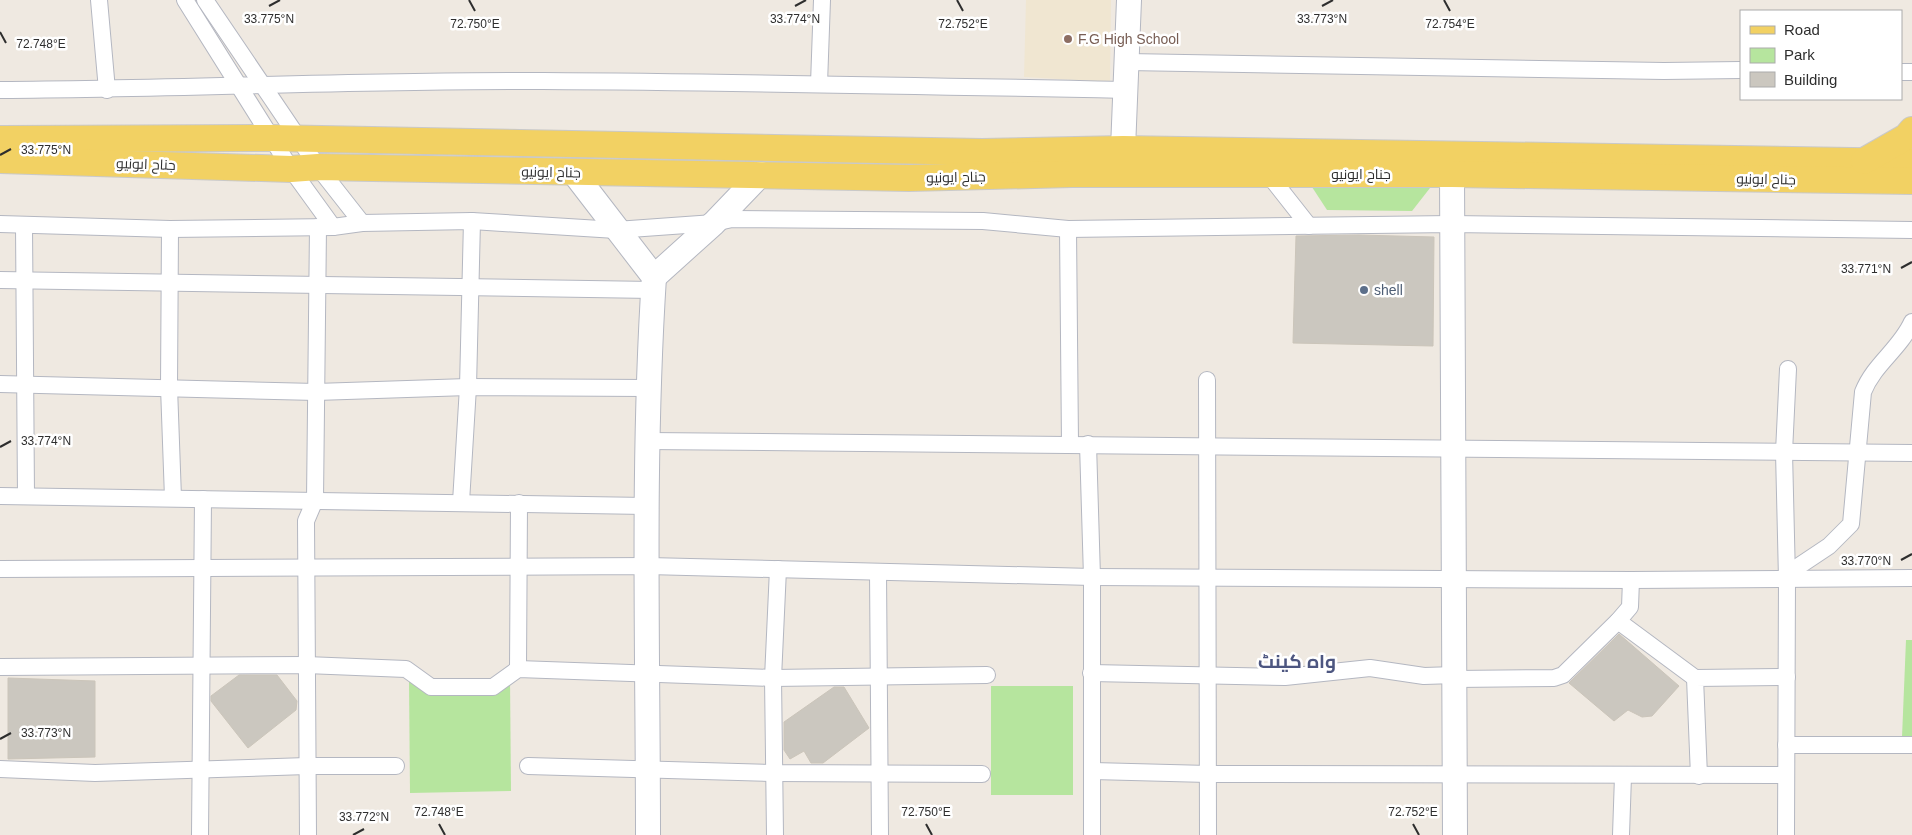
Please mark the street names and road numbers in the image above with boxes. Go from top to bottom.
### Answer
street label: جناح ایونیو [116,155,176,174]
street label: جناح ایونیو [521,163,581,182]
street label: جناح ایونیو [1331,166,1391,183]
street label: جناح ایونیو [926,168,986,187]
street label: جناح ایونیو [1736,170,1796,189]

